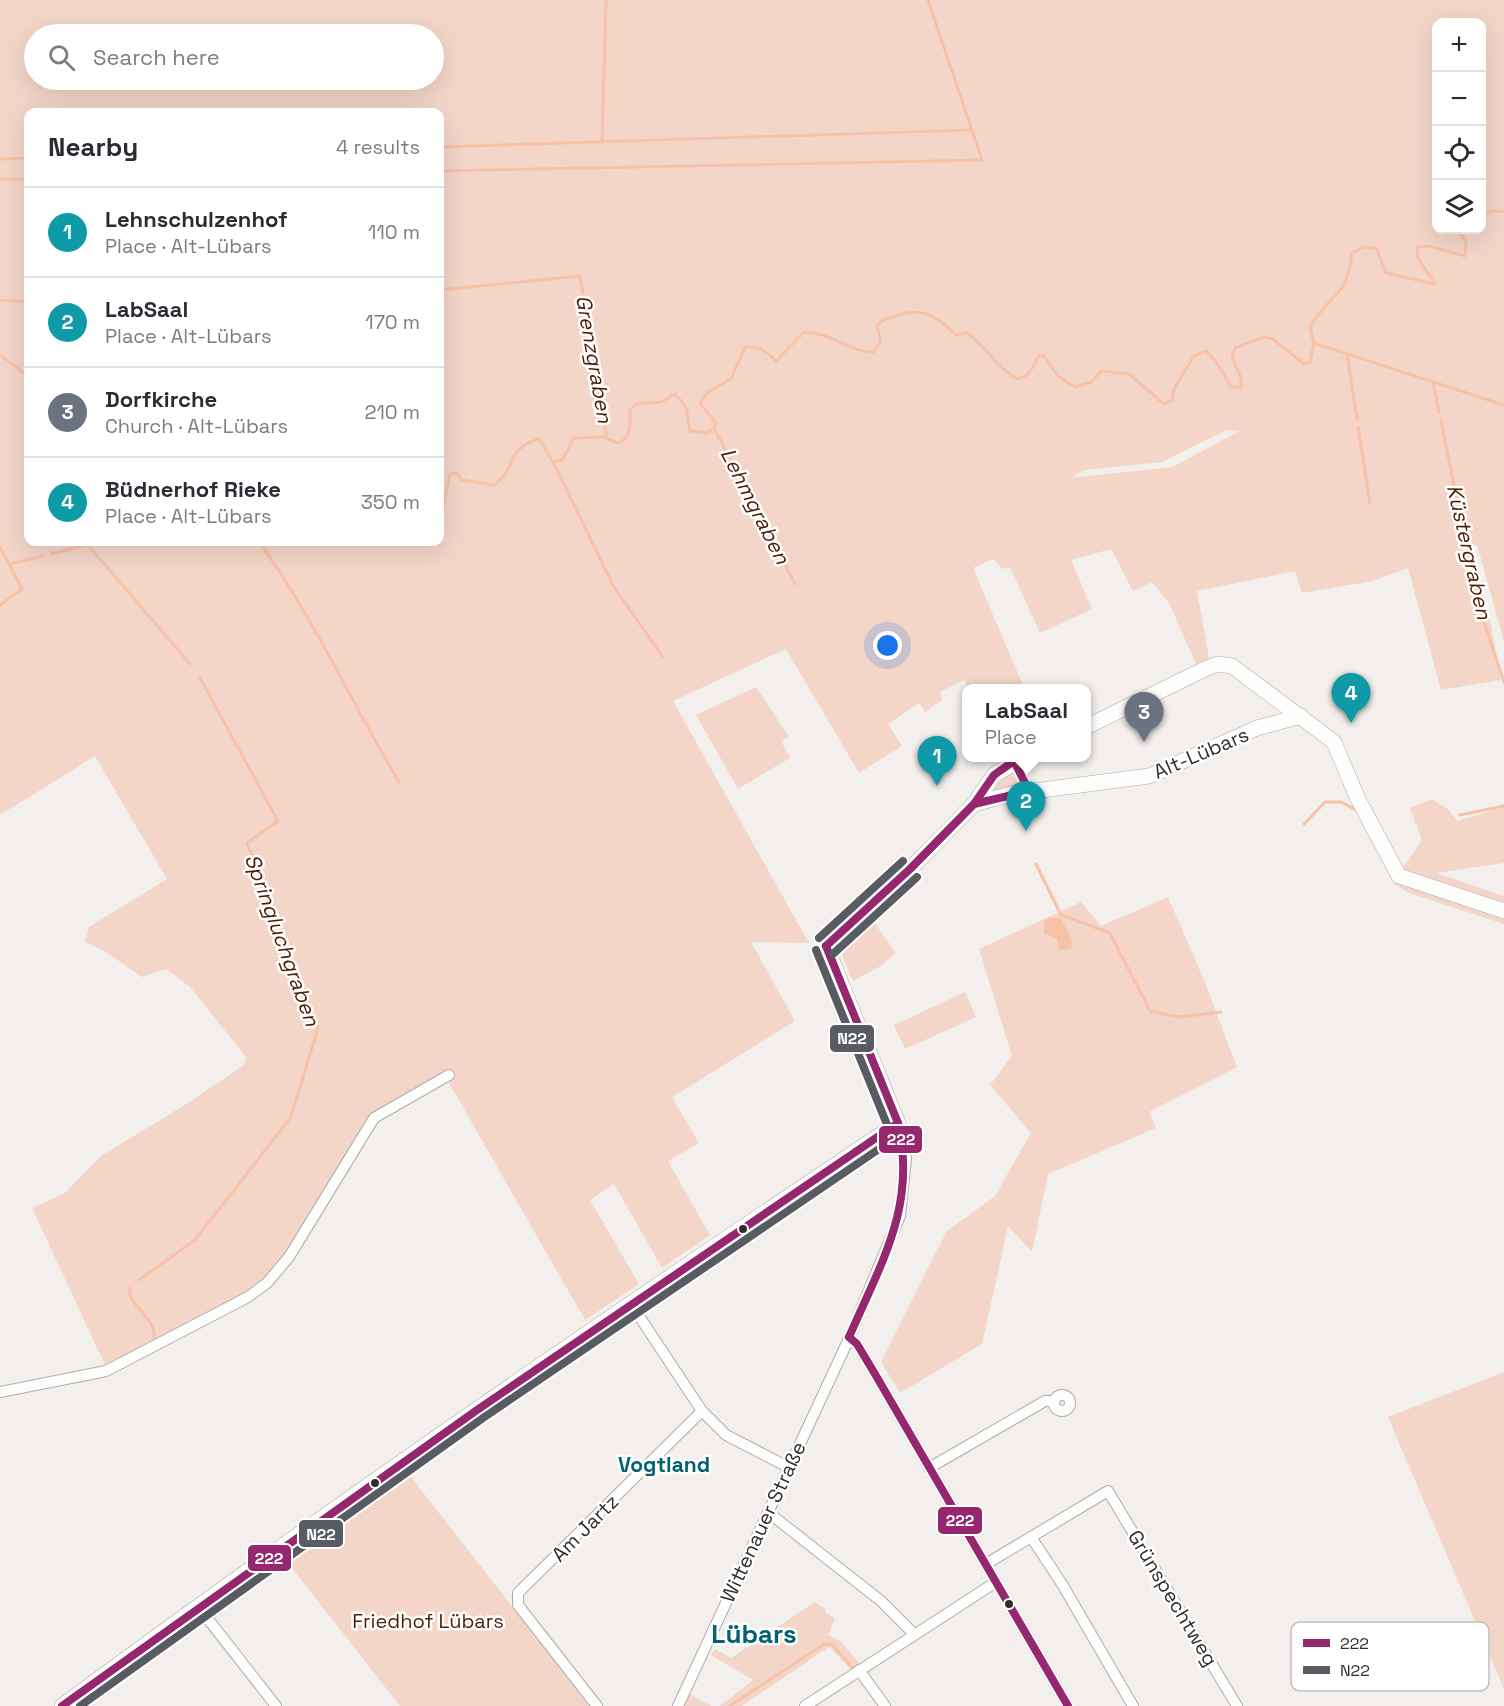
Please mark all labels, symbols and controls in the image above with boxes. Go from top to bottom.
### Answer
map controls [1432,18,1486,234]
button: + [1432,18,1486,72]
search box [24,24,444,90]
icon: search [45,41,78,74]
text: Search here [93,43,220,71]
button: − [1432,72,1486,126]
button: locate [1432,126,1486,180]
text: Nearby [48,130,138,164]
text: 4 results [336,134,420,160]
button: layers [1432,180,1486,234]
text: Lehnschulzenhof [105,205,288,233]
text: 1 [63,219,72,245]
text: 110 m [368,219,420,245]
text: Place · Alt-Lübars [105,233,272,259]
water label: Grenzgraben [570,293,619,426]
text: LabSaal [105,295,188,323]
text: 2 [62,309,73,335]
text: 170 m [365,309,420,335]
text: Place · Alt-Lübars [105,323,272,349]
text: Dorfkirche [105,385,217,413]
text: 3 [61,399,74,425]
text: 210 m [364,399,420,425]
text: Church · Alt-Lübars [105,413,288,439]
water label: Lehmgraben [715,443,797,569]
text: Büdnerhof Rieke [105,475,281,503]
water label: Küstergraben [1441,482,1498,623]
text: 4 [61,489,74,515]
text: 350 m [361,489,420,515]
text: Place · Alt-Lübars [105,503,272,529]
your location [873,631,902,660]
pin: 4 [1332,674,1370,723]
popup [962,684,1091,762]
pin: 3 [1124,692,1164,742]
text: LabSaal [985,696,1068,724]
street label: Alt-Lübars [1150,721,1252,785]
text: Place [985,724,1037,750]
pin: 1 [918,736,956,786]
pin: 2 [1006,782,1046,831]
water label: Springluchgraben [239,850,327,1031]
line badge: N22 [829,1024,875,1053]
text: N22 [837,1028,867,1049]
line badge: 222 [878,1125,923,1154]
text: 222 [887,1129,915,1150]
unlabelled marker [737,1223,749,1235]
street label: Wittenauer Straße [714,1437,812,1607]
district label: Vogtland [618,1451,710,1478]
unlabelled marker [369,1477,381,1489]
street label: Am Jartz [546,1489,624,1567]
line badge: 222 [937,1506,983,1535]
text: 222 [946,1510,974,1531]
line badge: N22 [298,1519,344,1548]
text: N22 [306,1524,336,1545]
street label: Grünspechtweg [1122,1525,1224,1671]
line badge: 222 [247,1544,292,1572]
text: 222 [255,1548,283,1569]
unlabelled marker [1003,1598,1015,1610]
park label: Friedhof Lübars [352,1608,504,1634]
district label: Lübars [711,1617,797,1651]
legend [1291,1622,1489,1691]
text: 222 [1340,1633,1369,1654]
text: N22 [1340,1660,1370,1681]

